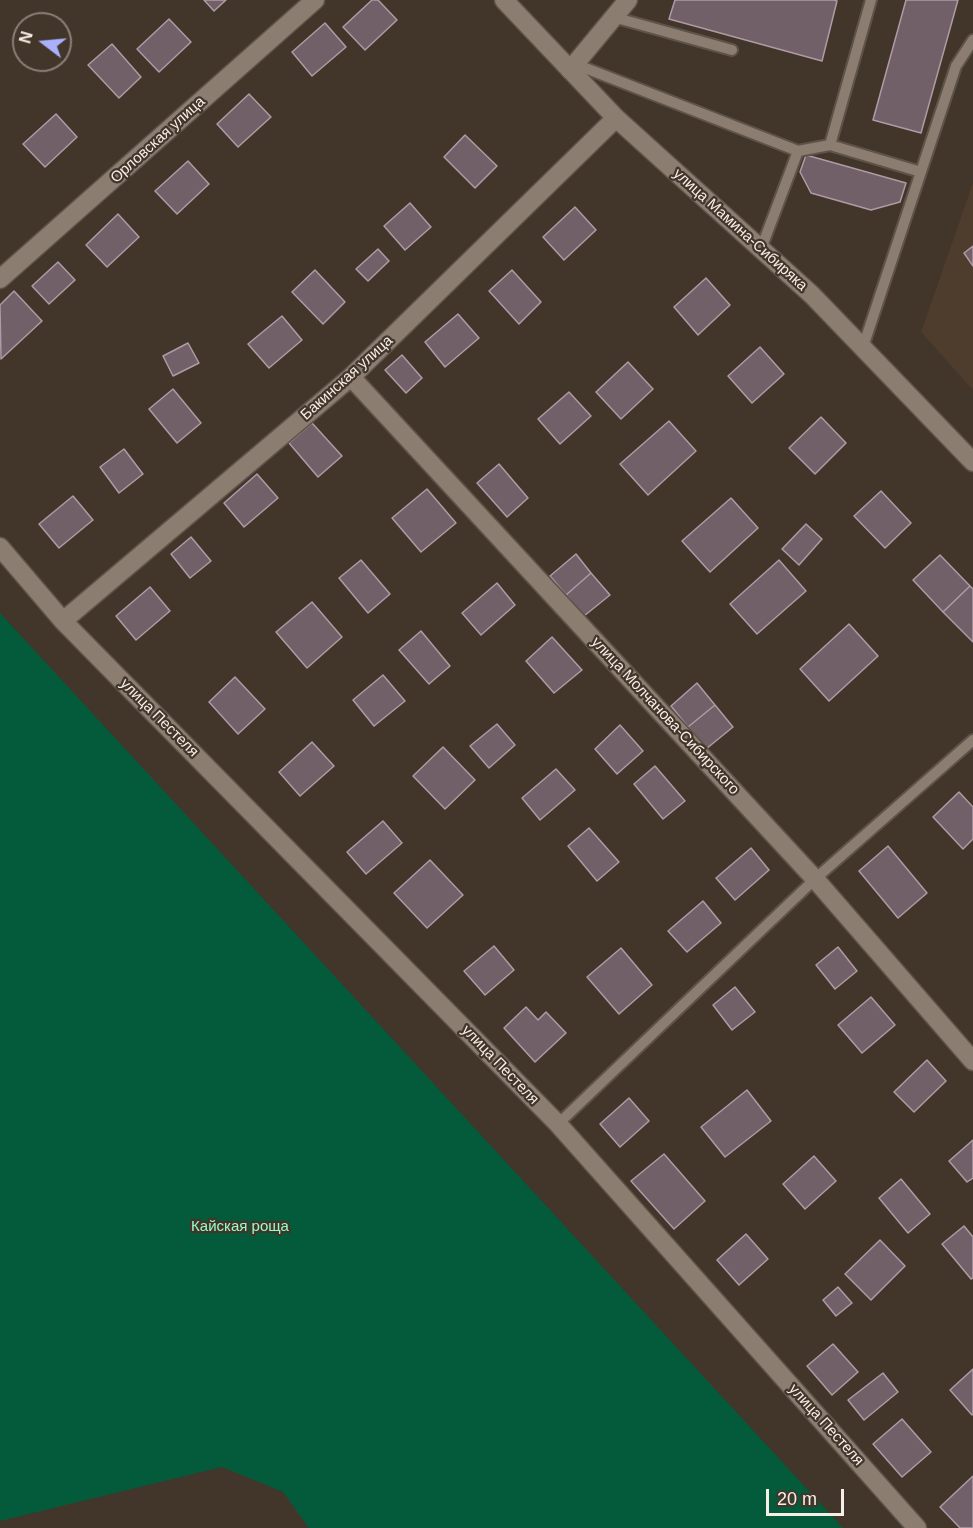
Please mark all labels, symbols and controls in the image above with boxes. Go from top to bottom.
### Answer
north arrow [12,12,72,72]
text: N [16,30,36,45]
street label: Орловская улица [107,93,209,187]
street label: улица Мамина-Сибиряка [669,165,811,295]
street label: Бакинская улица [297,332,397,424]
street label: улица Молчанова-Сибирского [587,633,743,799]
street label: улица Пестеля [116,675,202,761]
street label: улица Пестеля [458,1022,542,1108]
park label: Кайская роща [191,1218,289,1236]
street label: улица Пестеля [785,1381,867,1469]
scale bar [769,1477,847,1515]
text: 20 m [777,1489,817,1509]

